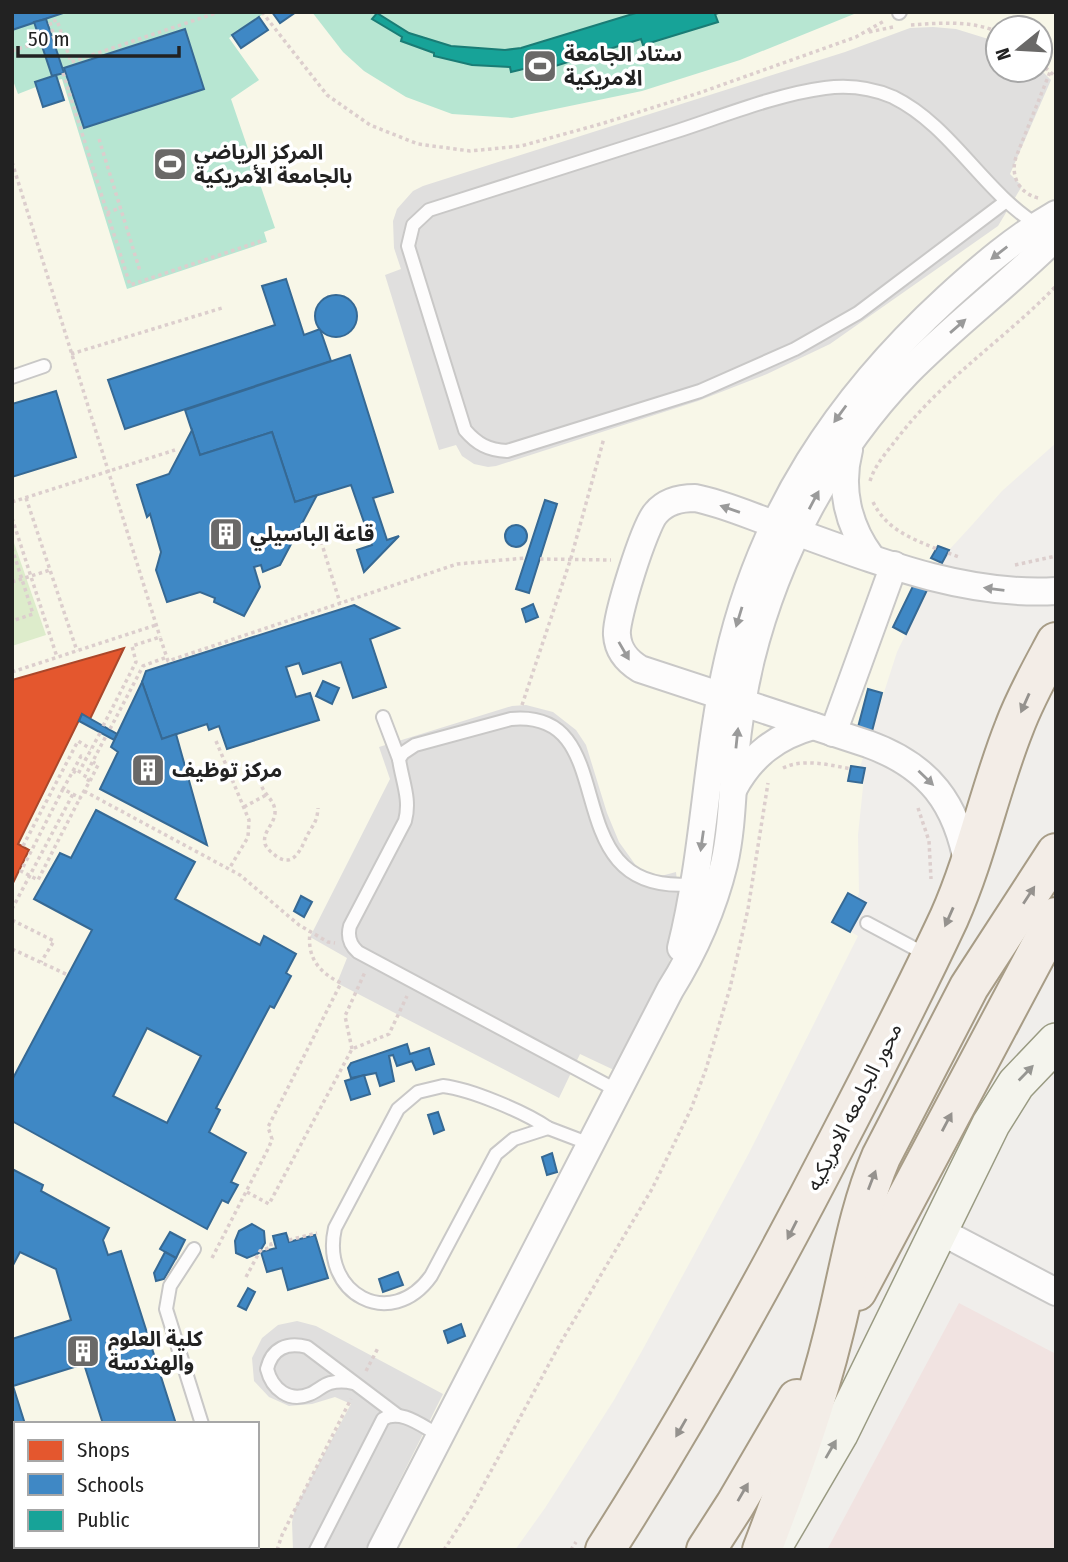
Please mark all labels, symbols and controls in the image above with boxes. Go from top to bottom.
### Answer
scale bar [18,14,178,58]
north arrow [984,14,1054,84]
text: 50 m [28,26,70,52]
place label: ستاد الجامعة الامريكية [564,41,682,91]
text: N [991,45,1016,63]
sports icon: ستاد الجامعة الامريكية [521,47,559,85]
place label: المركز الرياضي بالجامعة الأمريكية [194,139,352,189]
sports icon: المركز الرياضي بالجامعة الأمريكية [151,145,189,183]
one-way arrow [991,245,1009,260]
one-way arrow [949,318,967,334]
one-way arrow [833,405,847,423]
one-way arrow [808,490,820,510]
one-way arrow [719,503,740,514]
building icon: قاعة الباسيلي [207,515,245,553]
place label: قاعة الباسيلي [250,521,374,551]
one-way arrow [983,584,1005,595]
one-way arrow [734,606,744,627]
one-way arrow [618,642,630,661]
one-way arrow [1019,693,1031,713]
one-way arrow [732,727,743,749]
building icon: مركز توظيف [129,751,167,789]
place label: مركز توظيف [172,757,282,783]
one-way arrow [917,769,934,785]
one-way arrow [696,830,707,852]
one-way arrow [1022,885,1035,905]
one-way arrow [943,907,955,927]
street label: محور الجامعه الامريكيه [800,1019,908,1195]
one-way arrow [1017,1065,1034,1082]
one-way arrow [941,1112,953,1131]
one-way arrow [866,1169,877,1190]
one-way arrow [786,1220,798,1240]
place label: كلية العلوم والهندسة [108,1326,203,1376]
building icon: كلية العلوم والهندسة [64,1332,102,1370]
one-way arrow [675,1419,687,1438]
legend [14,1422,259,1548]
text: Shops [77,1437,130,1463]
one-way arrow [825,1439,837,1458]
text: Schools [77,1472,144,1498]
one-way arrow [736,1483,749,1502]
text: Public [77,1507,129,1533]

